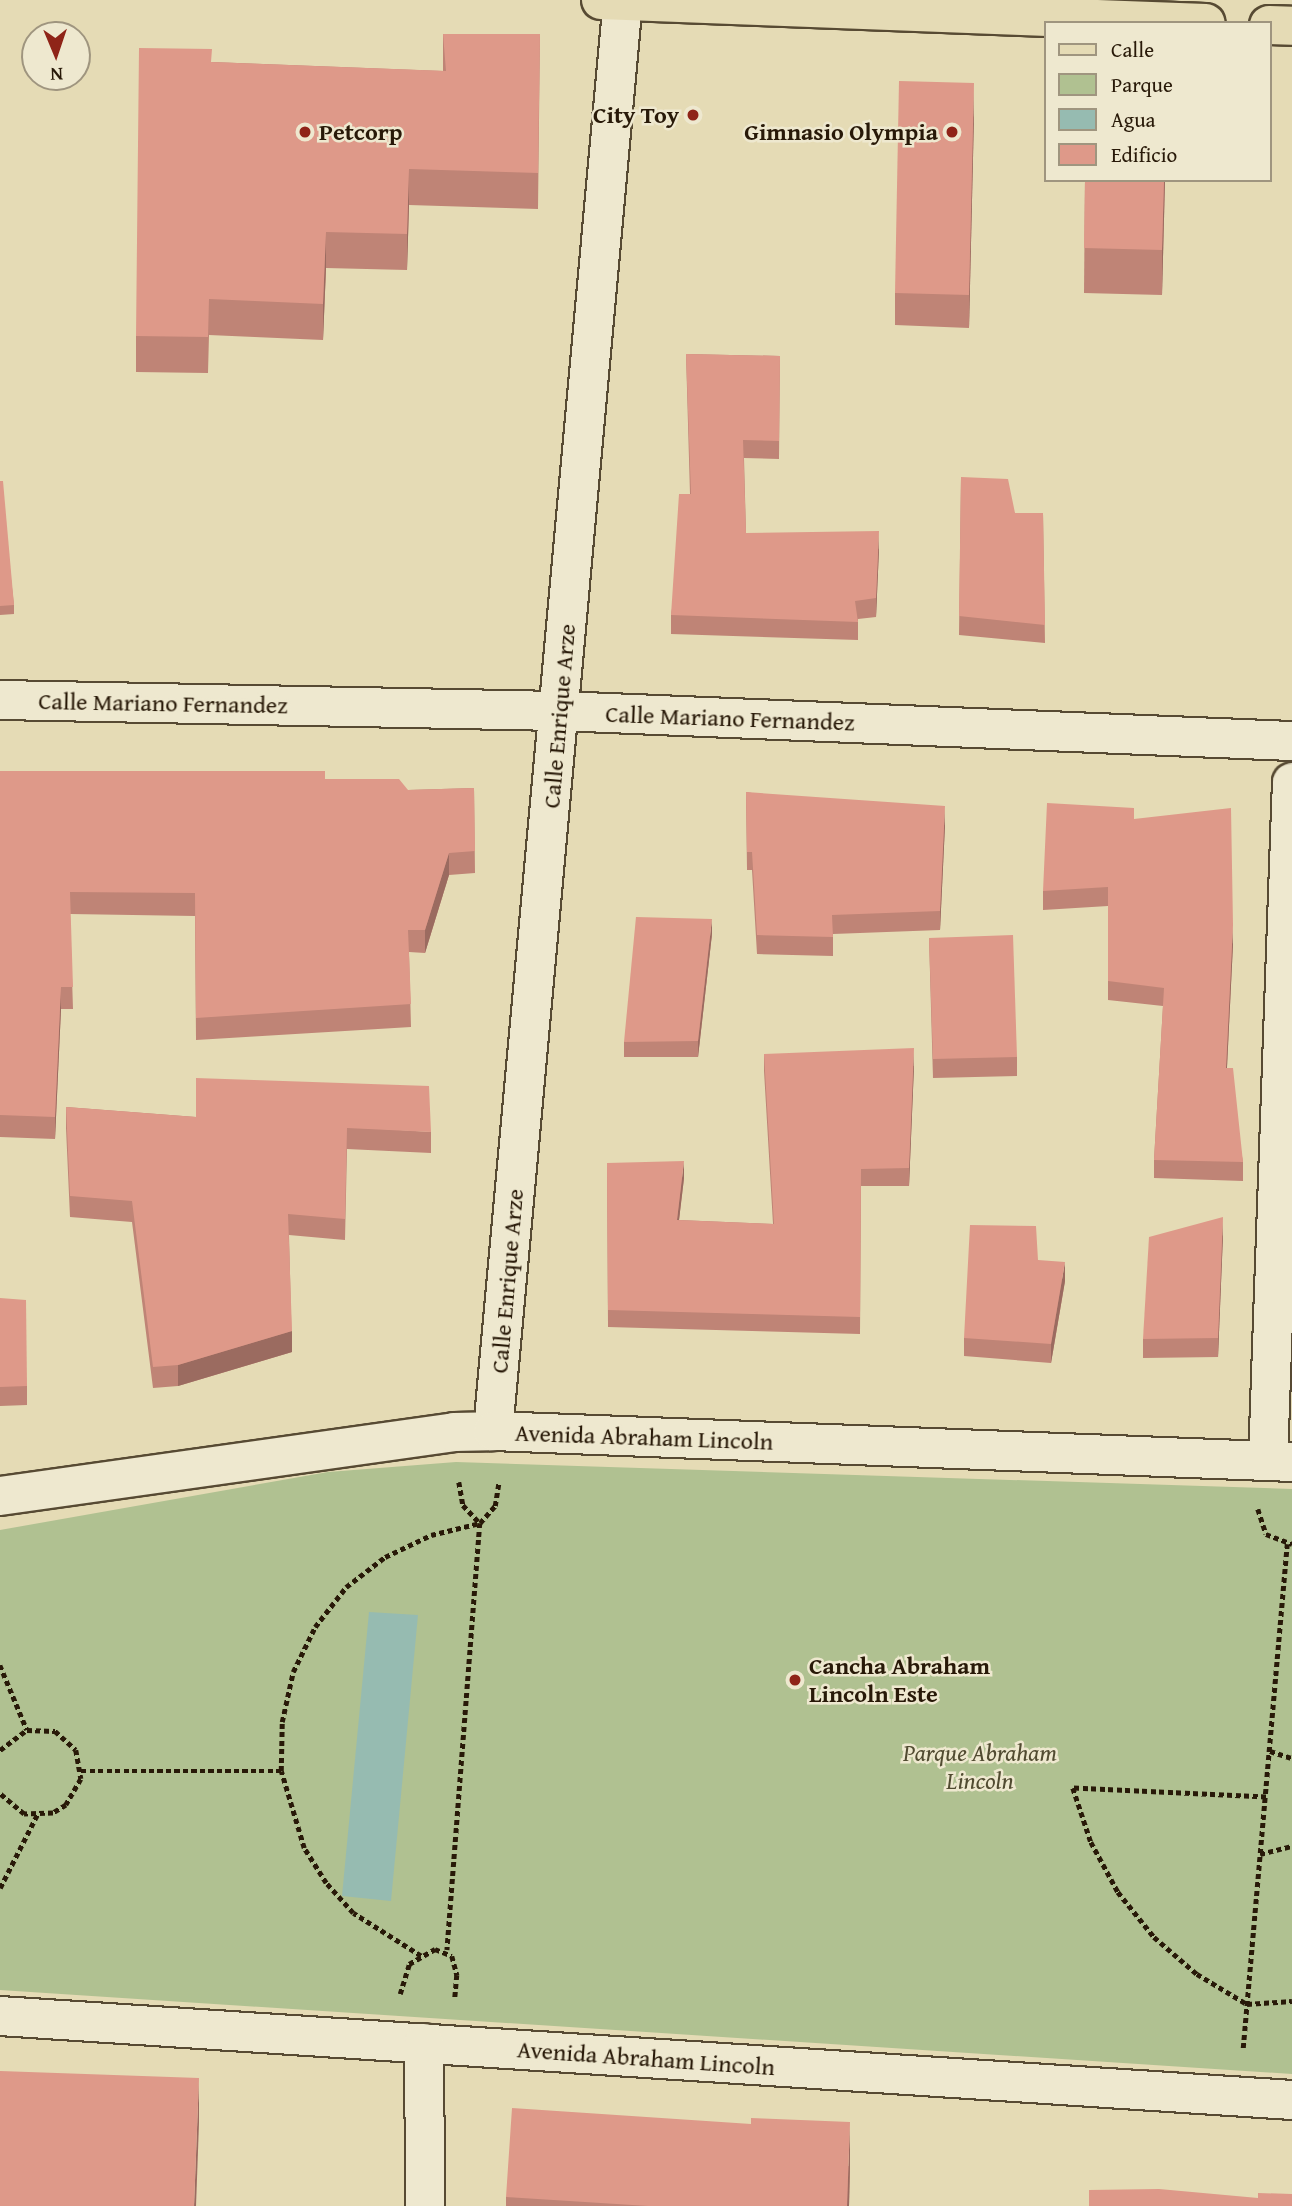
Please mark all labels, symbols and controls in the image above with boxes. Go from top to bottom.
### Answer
north arrow [21,21,91,91]
legend [1044,21,1271,182]
text: Calle [1111,34,1154,65]
text: N [50,61,64,89]
text: Parque [1111,69,1173,100]
place label: City Toy [593,101,679,129]
text: Agua [1111,104,1155,135]
marker: City Toy [685,107,701,123]
place label: Petcorp [319,118,402,146]
place label: Gimnasio Olympia [744,118,938,146]
marker: Petcorp [297,124,313,140]
marker: Gimnasio Olympia [944,124,960,140]
text: Edificio [1111,139,1177,170]
street label: Calle Enrique Arze [537,623,581,809]
street label: Calle Mariano Fernandez [38,686,288,720]
street label: Calle Mariano Fernandez [605,699,855,737]
street label: Calle Enrique Arze [485,1188,529,1374]
street label: Avenida Abraham Lincoln [514,1418,774,1456]
place label: Cancha Abraham Lincoln Este [809,1652,990,1708]
marker: Cancha Abraham Lincoln Este [787,1672,803,1688]
park label: Parque Abraham Lincoln [903,1739,1057,1795]
street label: Avenida Abraham Lincoln [516,2035,776,2081]

